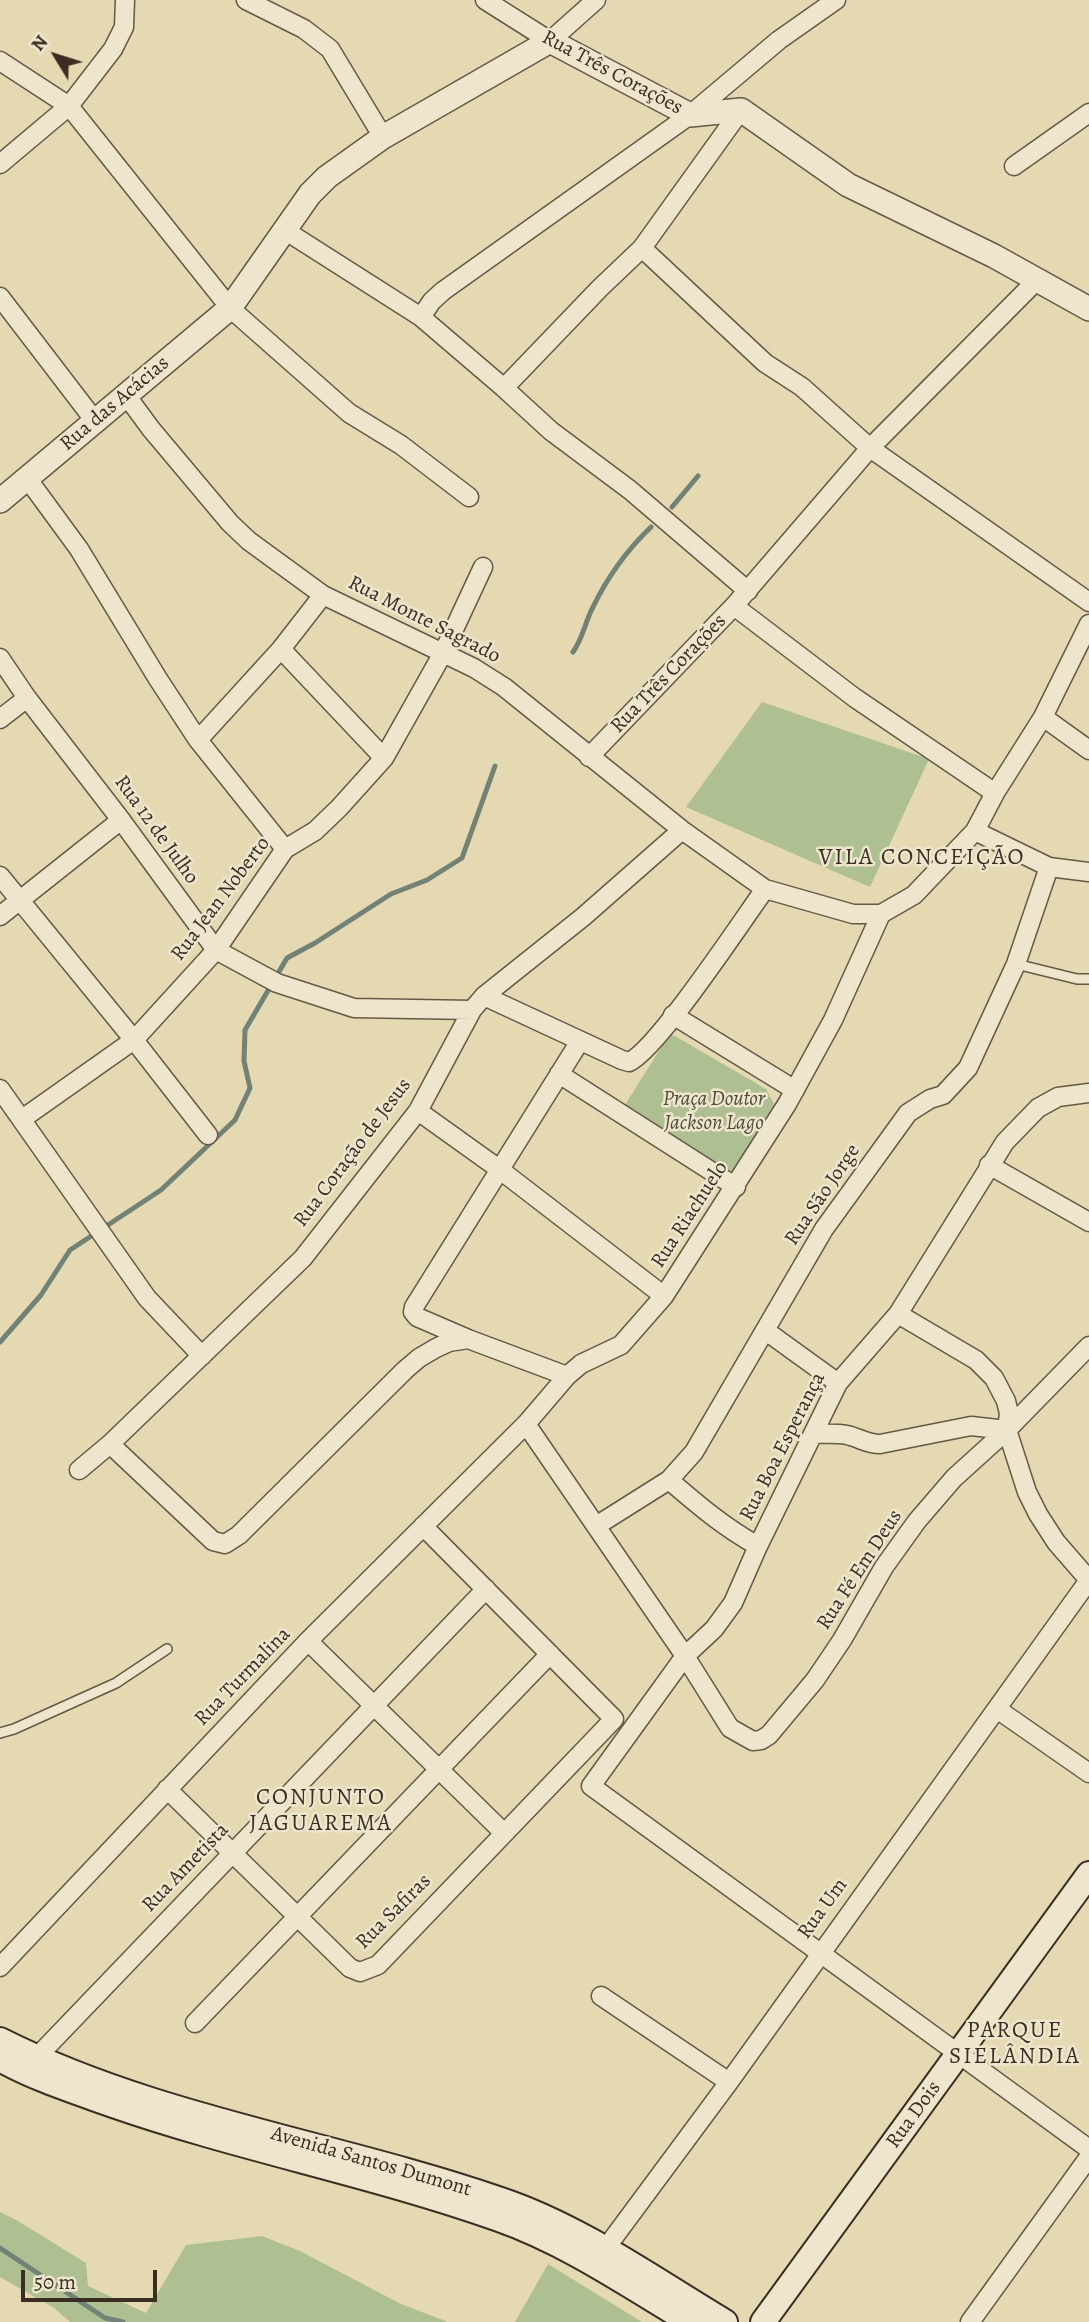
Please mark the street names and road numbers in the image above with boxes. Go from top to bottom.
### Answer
street label: Rua Três Corações [537,25,687,121]
street label: Rua das Acácias [55,351,175,457]
street label: Rua Monte Sagrado [344,571,504,669]
street label: Rua Três Corações [606,609,732,739]
street label: Rua 12 de Julho [108,771,204,889]
street label: Rua Jean Noberto [166,832,276,966]
street label: Rua Coração de Jesus [289,1074,417,1232]
street label: Rua São Jorge [780,1139,866,1251]
street label: Rua Riachuelo [646,1157,734,1273]
street label: Rua Boa Esperança [735,1369,831,1525]
street label: Rua Fé Em Deus [812,1505,908,1635]
street label: Rua Turmalina [190,1622,296,1732]
street label: Rua Ametista [137,1818,235,1918]
street label: Rua Safiras [351,1869,437,1955]
street label: Rua Um [793,1874,853,1944]
street label: Rua Dois [881,2076,947,2154]
street label: Avenida Santos Dumont [268,2121,474,2203]

